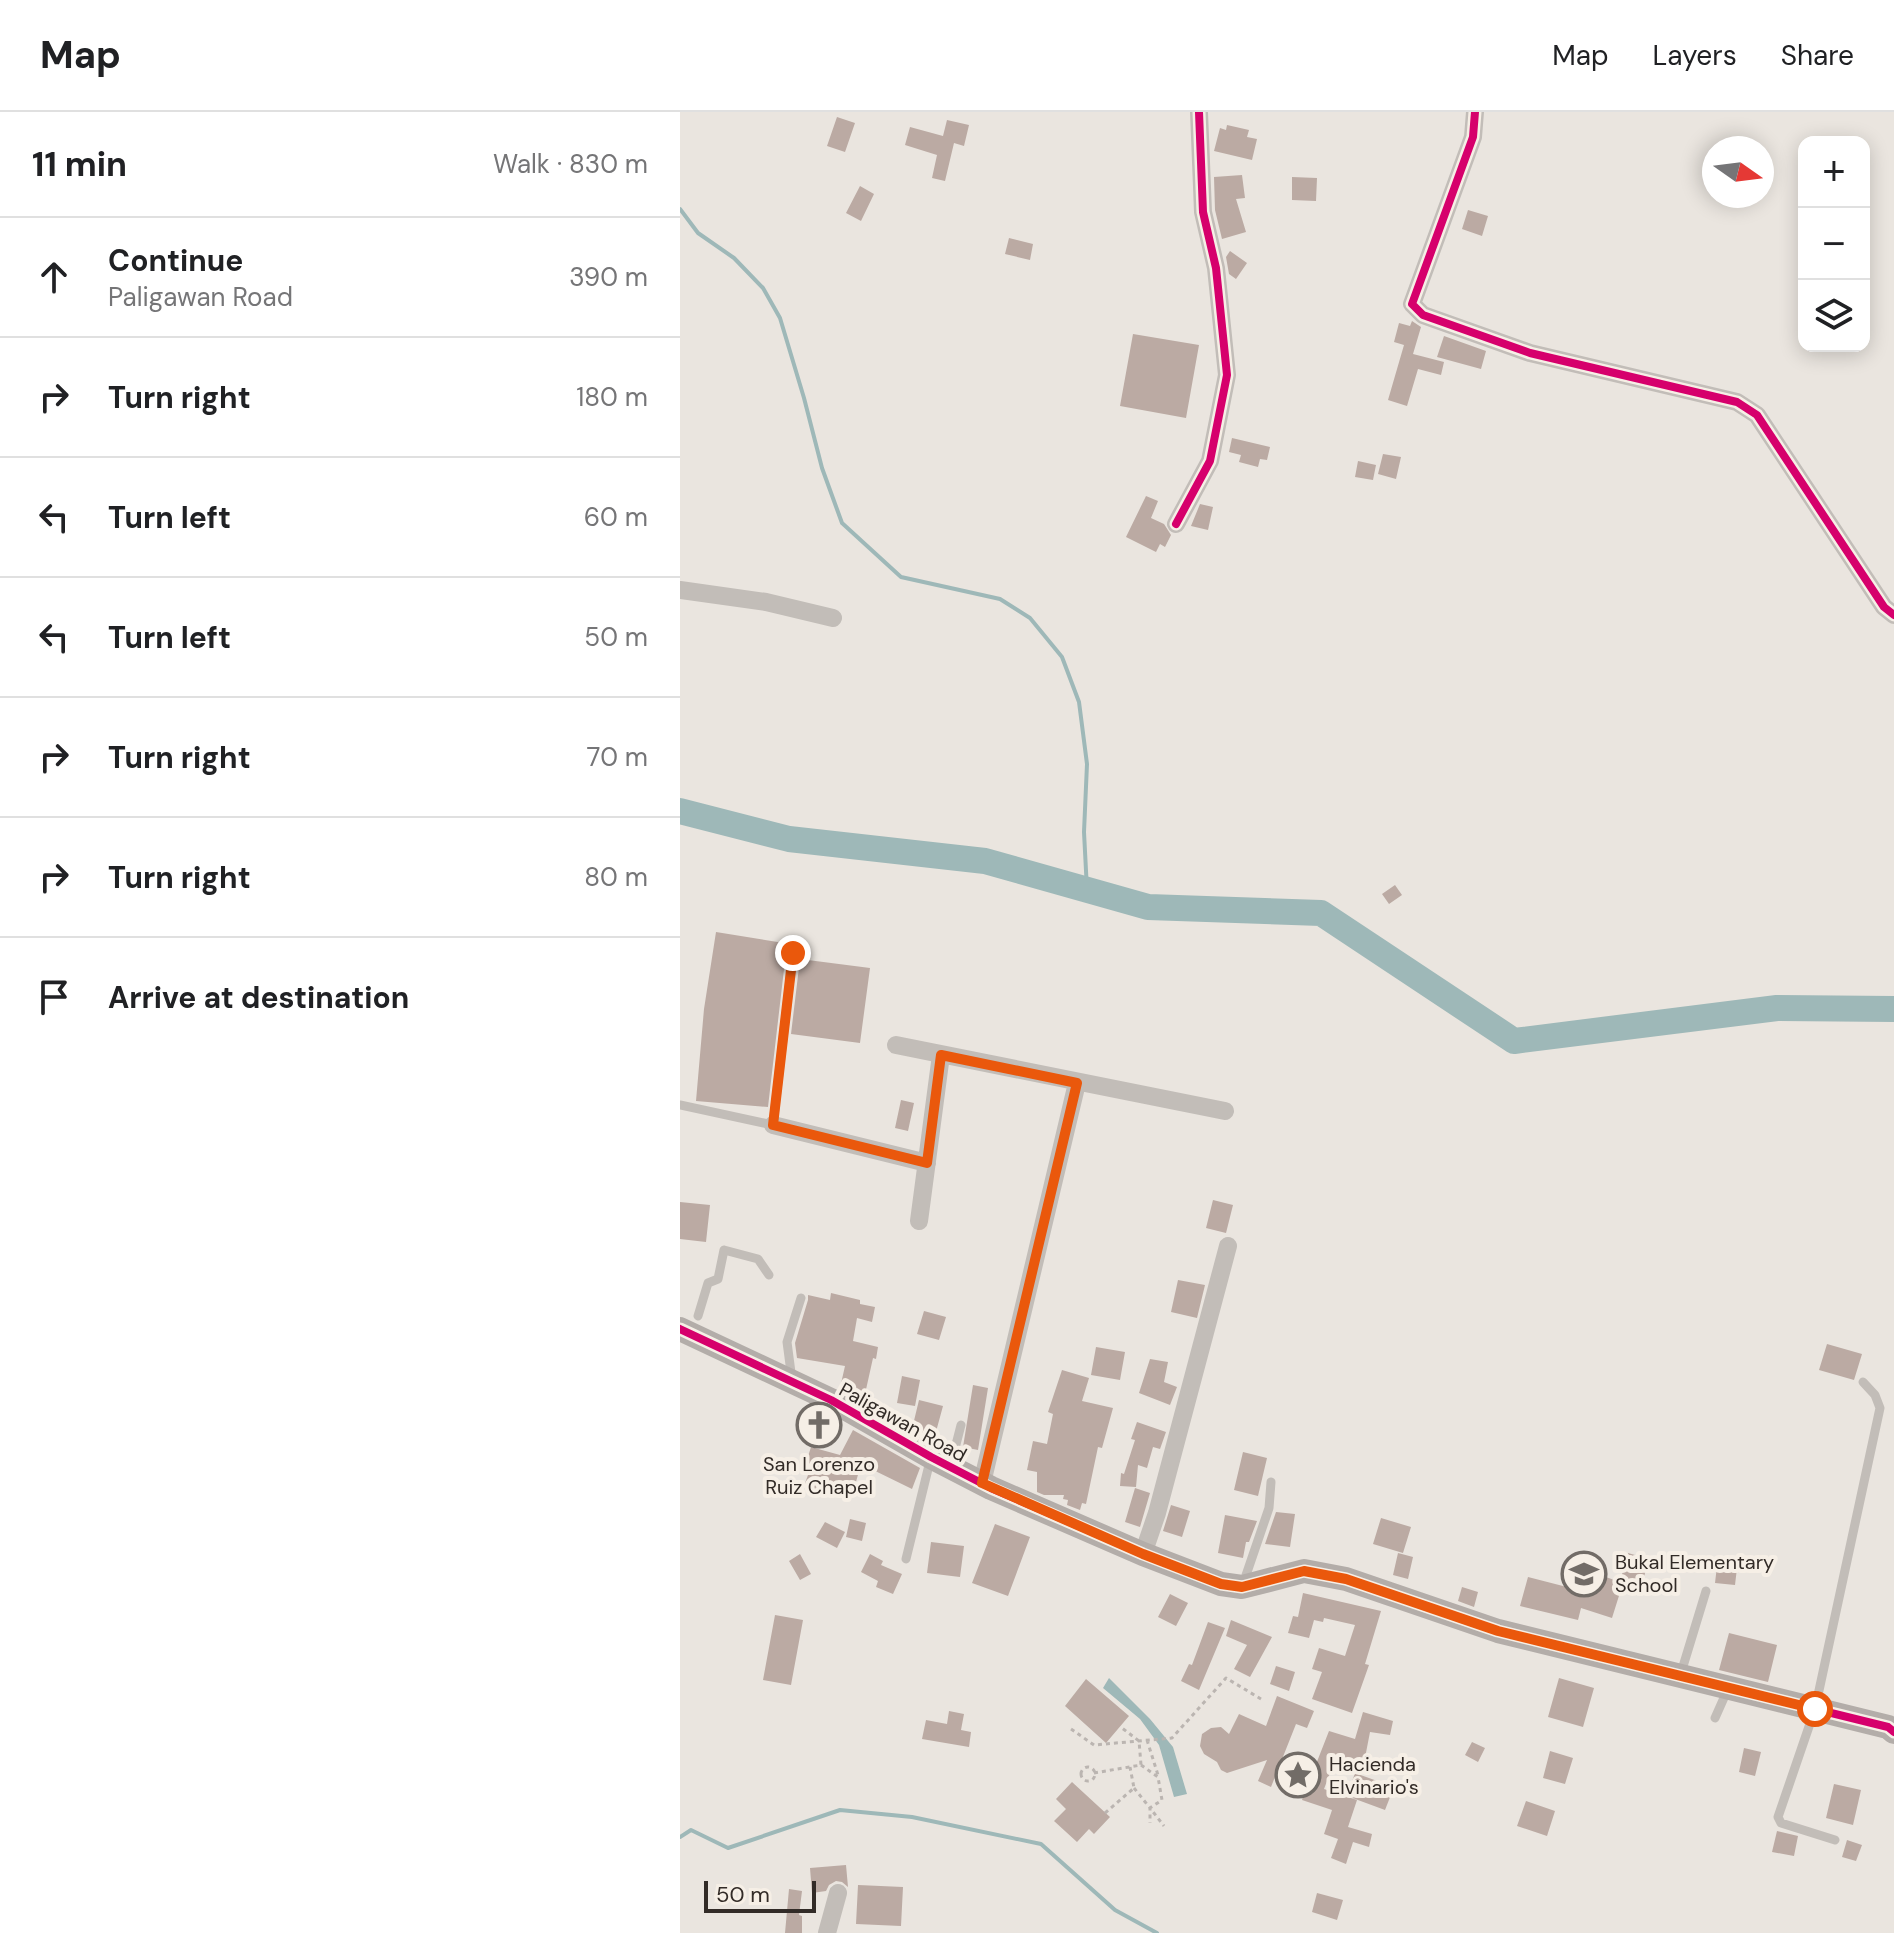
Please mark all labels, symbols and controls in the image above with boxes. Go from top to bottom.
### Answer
text: Map [40,30,121,80]
text: Map [1552,37,1609,74]
text: Layers [1653,37,1737,74]
text: Share [1781,37,1854,74]
north arrow [1702,136,1774,208]
map controls [1798,136,1870,352]
button: + [1798,136,1870,208]
text: 11 min [32,142,127,187]
text: Walk · 830 m [493,147,648,181]
button: − [1798,208,1870,280]
text: Continue [108,241,243,280]
icon: ahead [32,255,76,299]
text: 390 m [569,260,648,294]
text: Paligawan Road [108,280,293,314]
button: layers [1798,280,1870,352]
icon: right [32,375,76,419]
text: Turn right [108,378,251,417]
text: 180 m [576,380,648,414]
icon: left [32,495,76,539]
text: Turn left [108,498,231,537]
text: 60 m [584,500,648,534]
icon: left [32,615,76,659]
text: Turn left [108,618,231,657]
text: 50 m [584,620,648,654]
icon: right [32,735,76,779]
text: Turn right [108,738,251,777]
text: 70 m [587,740,648,774]
icon: right [32,855,76,899]
text: Turn right [108,858,251,897]
text: 80 m [584,860,648,894]
route end [775,935,811,971]
icon: arrive [32,975,76,1019]
text: Arrive at destination [108,978,409,1017]
street label: Paligawan Road [834,1376,972,1468]
church icon: San Lorenzo Ruiz Chapel [795,1401,843,1449]
place label: San Lorenzo Ruiz Chapel [763,1451,875,1500]
place label: Bukal Elementary School [1615,1549,1774,1598]
school or university icon: Bukal Elementary School [1560,1550,1608,1598]
route start [1797,1691,1833,1727]
place icon: Hacienda Elvinario's [1274,1751,1322,1799]
place label: Hacienda Elvinario's [1329,1751,1419,1800]
scale bar [704,1877,816,1913]
text: 50 m [716,1880,770,1909]

